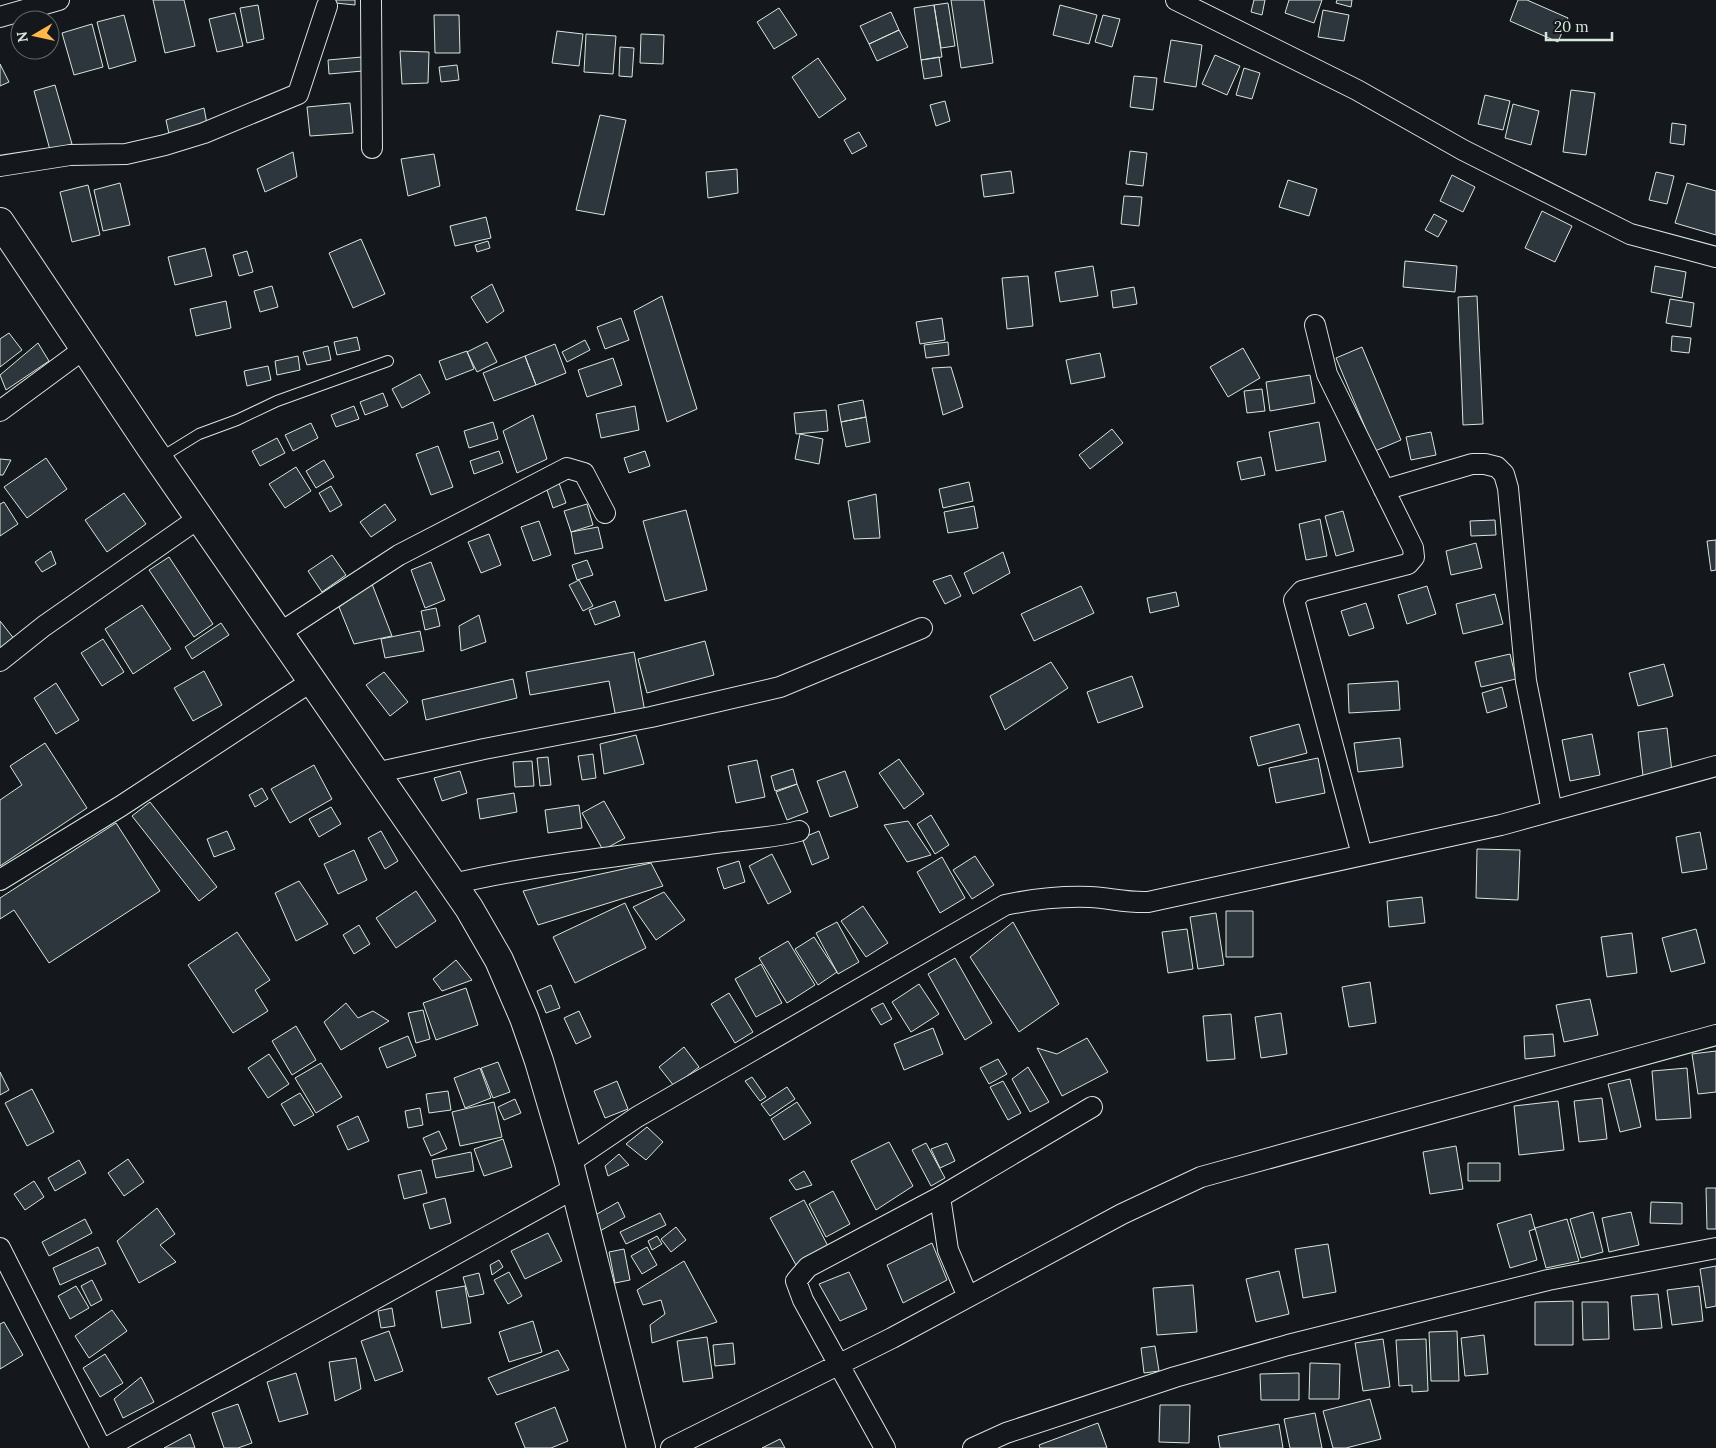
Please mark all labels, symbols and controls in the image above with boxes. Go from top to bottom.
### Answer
north arrow [10,10,60,60]
scale bar [1546,10,1612,42]
text: 20 m [1554,17,1589,36]
text: N [12,30,32,44]

